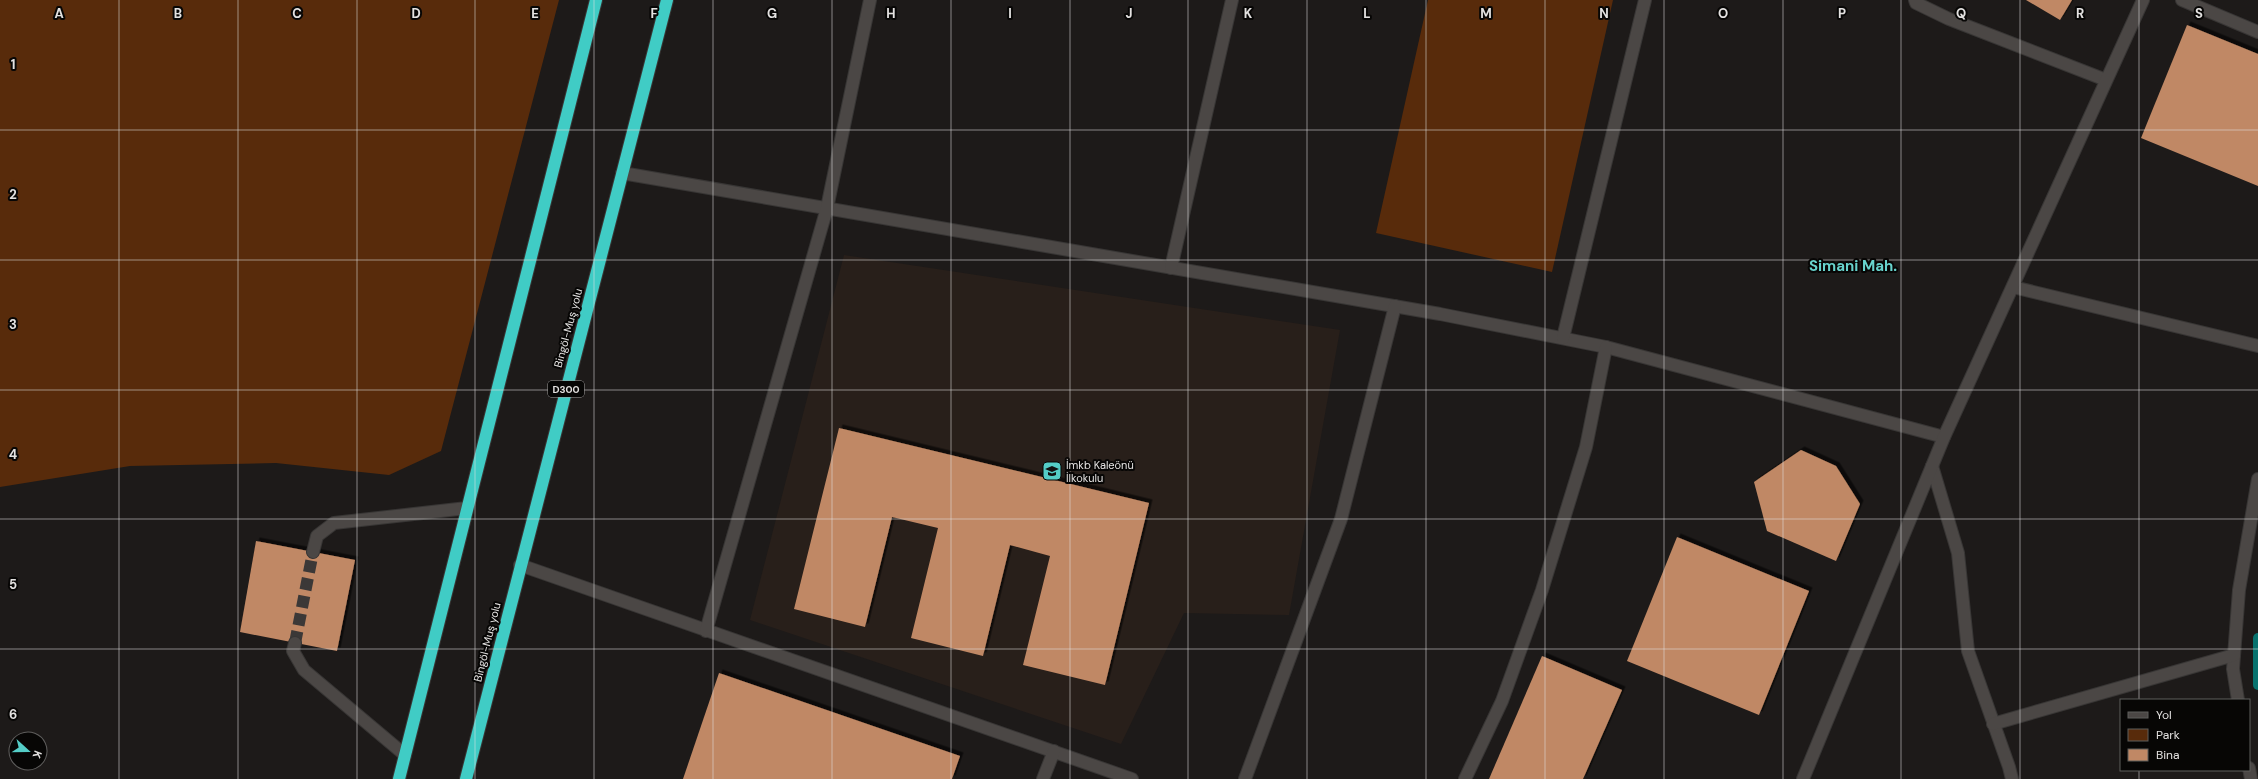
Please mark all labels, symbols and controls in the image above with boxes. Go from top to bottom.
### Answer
text: A [54,5,64,22]
text: B [174,5,182,22]
text: C [292,5,302,22]
text: D [411,5,421,22]
text: E [531,5,539,22]
text: F [650,5,658,22]
text: G [767,5,777,22]
text: H [886,5,896,22]
text: I [1008,5,1012,22]
text: J [1125,5,1133,22]
text: K [1244,5,1253,22]
text: L [1363,5,1371,22]
text: M [1480,5,1492,22]
text: N [1599,5,1609,22]
text: O [1718,5,1728,22]
text: P [1838,5,1846,22]
text: Q [1956,5,1966,22]
text: R [2076,5,2084,22]
text: S [2195,5,2203,22]
text: 1 [11,56,15,73]
text: 2 [9,186,17,203]
district label: Simani Mah. [1809,256,1897,276]
street label: Bingöl-Muş yolu [551,287,585,369]
text: 3 [9,316,17,333]
road number: D300 [548,381,584,397]
text: 4 [9,446,17,463]
place label: İmkb Kaleönü İlkokulu [1066,458,1134,485]
school or university icon: İmkb Kaleönü İlkokulu [1041,460,1063,482]
text: 5 [9,576,17,593]
street label: Bingöl-Muş yolu [470,601,504,683]
legend [2120,699,2250,771]
text: 6 [9,706,17,723]
text: Yol [2156,707,2172,723]
text: Park [2156,727,2180,743]
north arrow [8,731,48,771]
text: Bina [2156,747,2180,763]
text: K [30,749,45,760]

